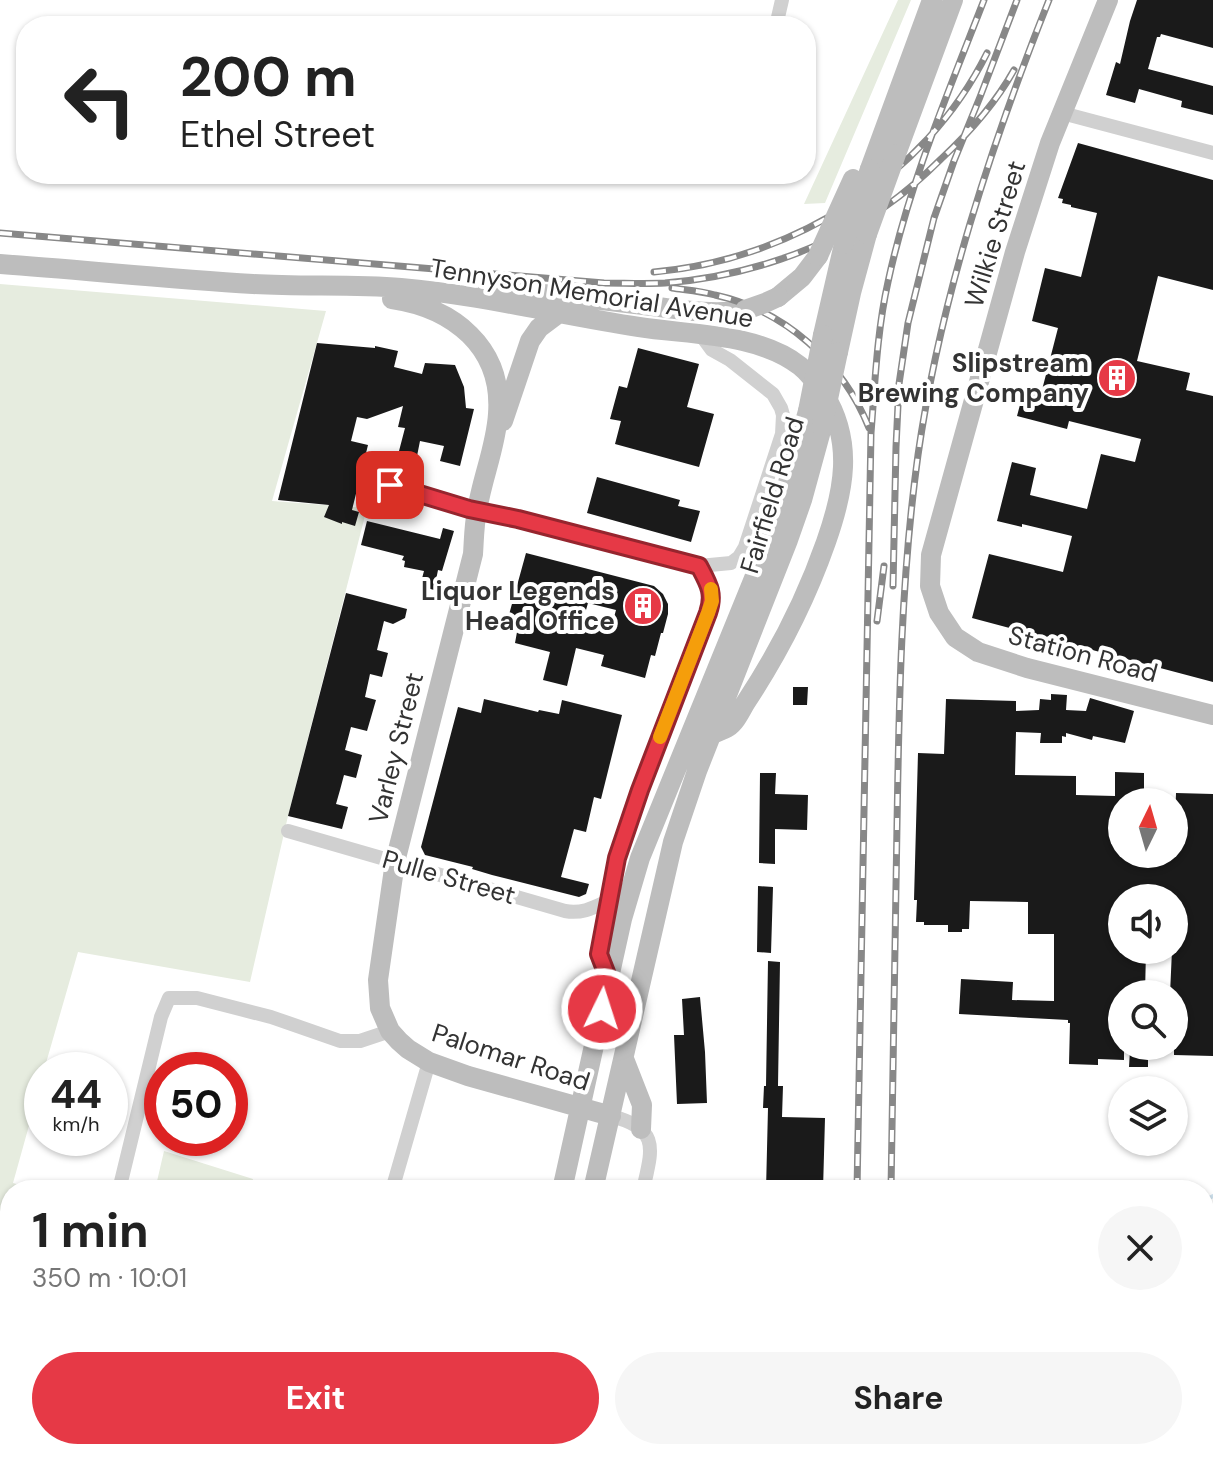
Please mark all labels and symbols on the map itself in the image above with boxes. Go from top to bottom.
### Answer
street label: Wilkie Street [957,156,1033,312]
street label: Tennyson Memorial Avenue [428,251,756,335]
place label: Slipstream Brewing Company [858,346,1089,410]
building icon: Slipstream Brewing Company [1096,357,1138,399]
street label: Fairfield Road [732,413,812,577]
pin [356,451,424,519]
place label: Liquor Legends Head Office [421,574,615,638]
building icon: Liquor Legends Head Office [622,585,664,627]
street label: Station Road [1005,618,1161,690]
street label: Varley Street [361,669,431,827]
north arrow [1108,788,1188,868]
street label: Pulle Street [378,842,520,912]
position arrow [560,967,644,1051]
street label: Palomar Road [428,1015,594,1099]
speed limit sign: 50 [144,1052,248,1156]

